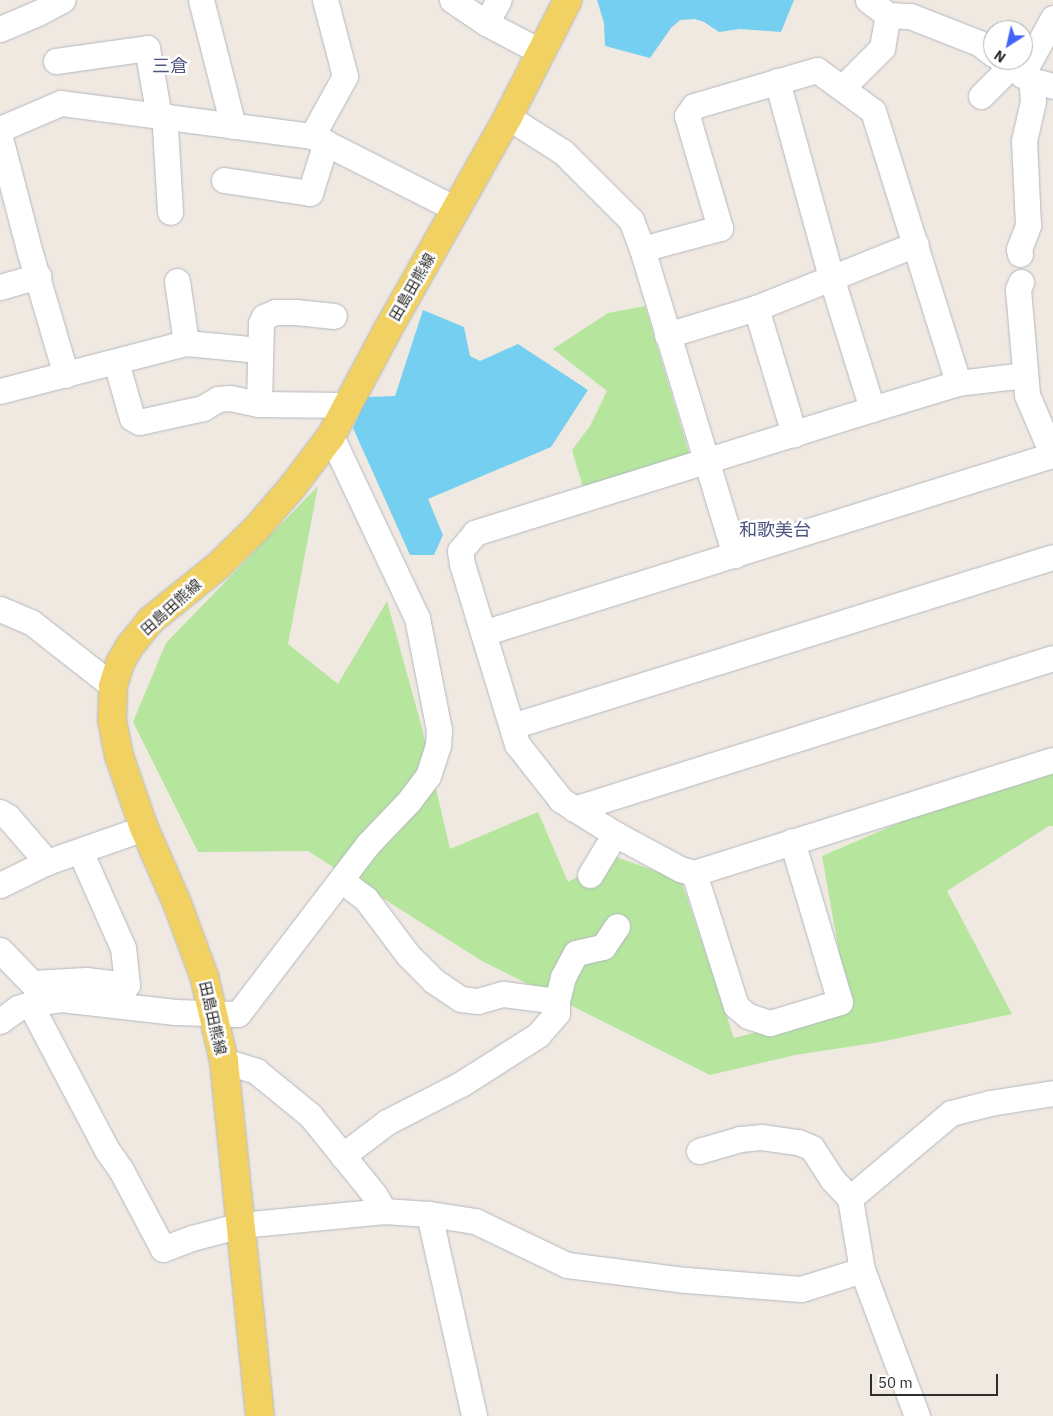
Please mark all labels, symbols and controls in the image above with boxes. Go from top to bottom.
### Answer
north arrow [983,20,1033,70]
text: N [991,46,1009,67]
district label: 三倉 [152,55,188,77]
street label: 田島田熊線 [385,250,439,324]
district label: 和歌美台 [739,519,811,541]
street label: 田島田熊線 [137,575,205,639]
street label: 田島田熊線 [196,979,230,1057]
scale bar [873,1364,1000,1396]
text: 50 m [878,1373,913,1392]

